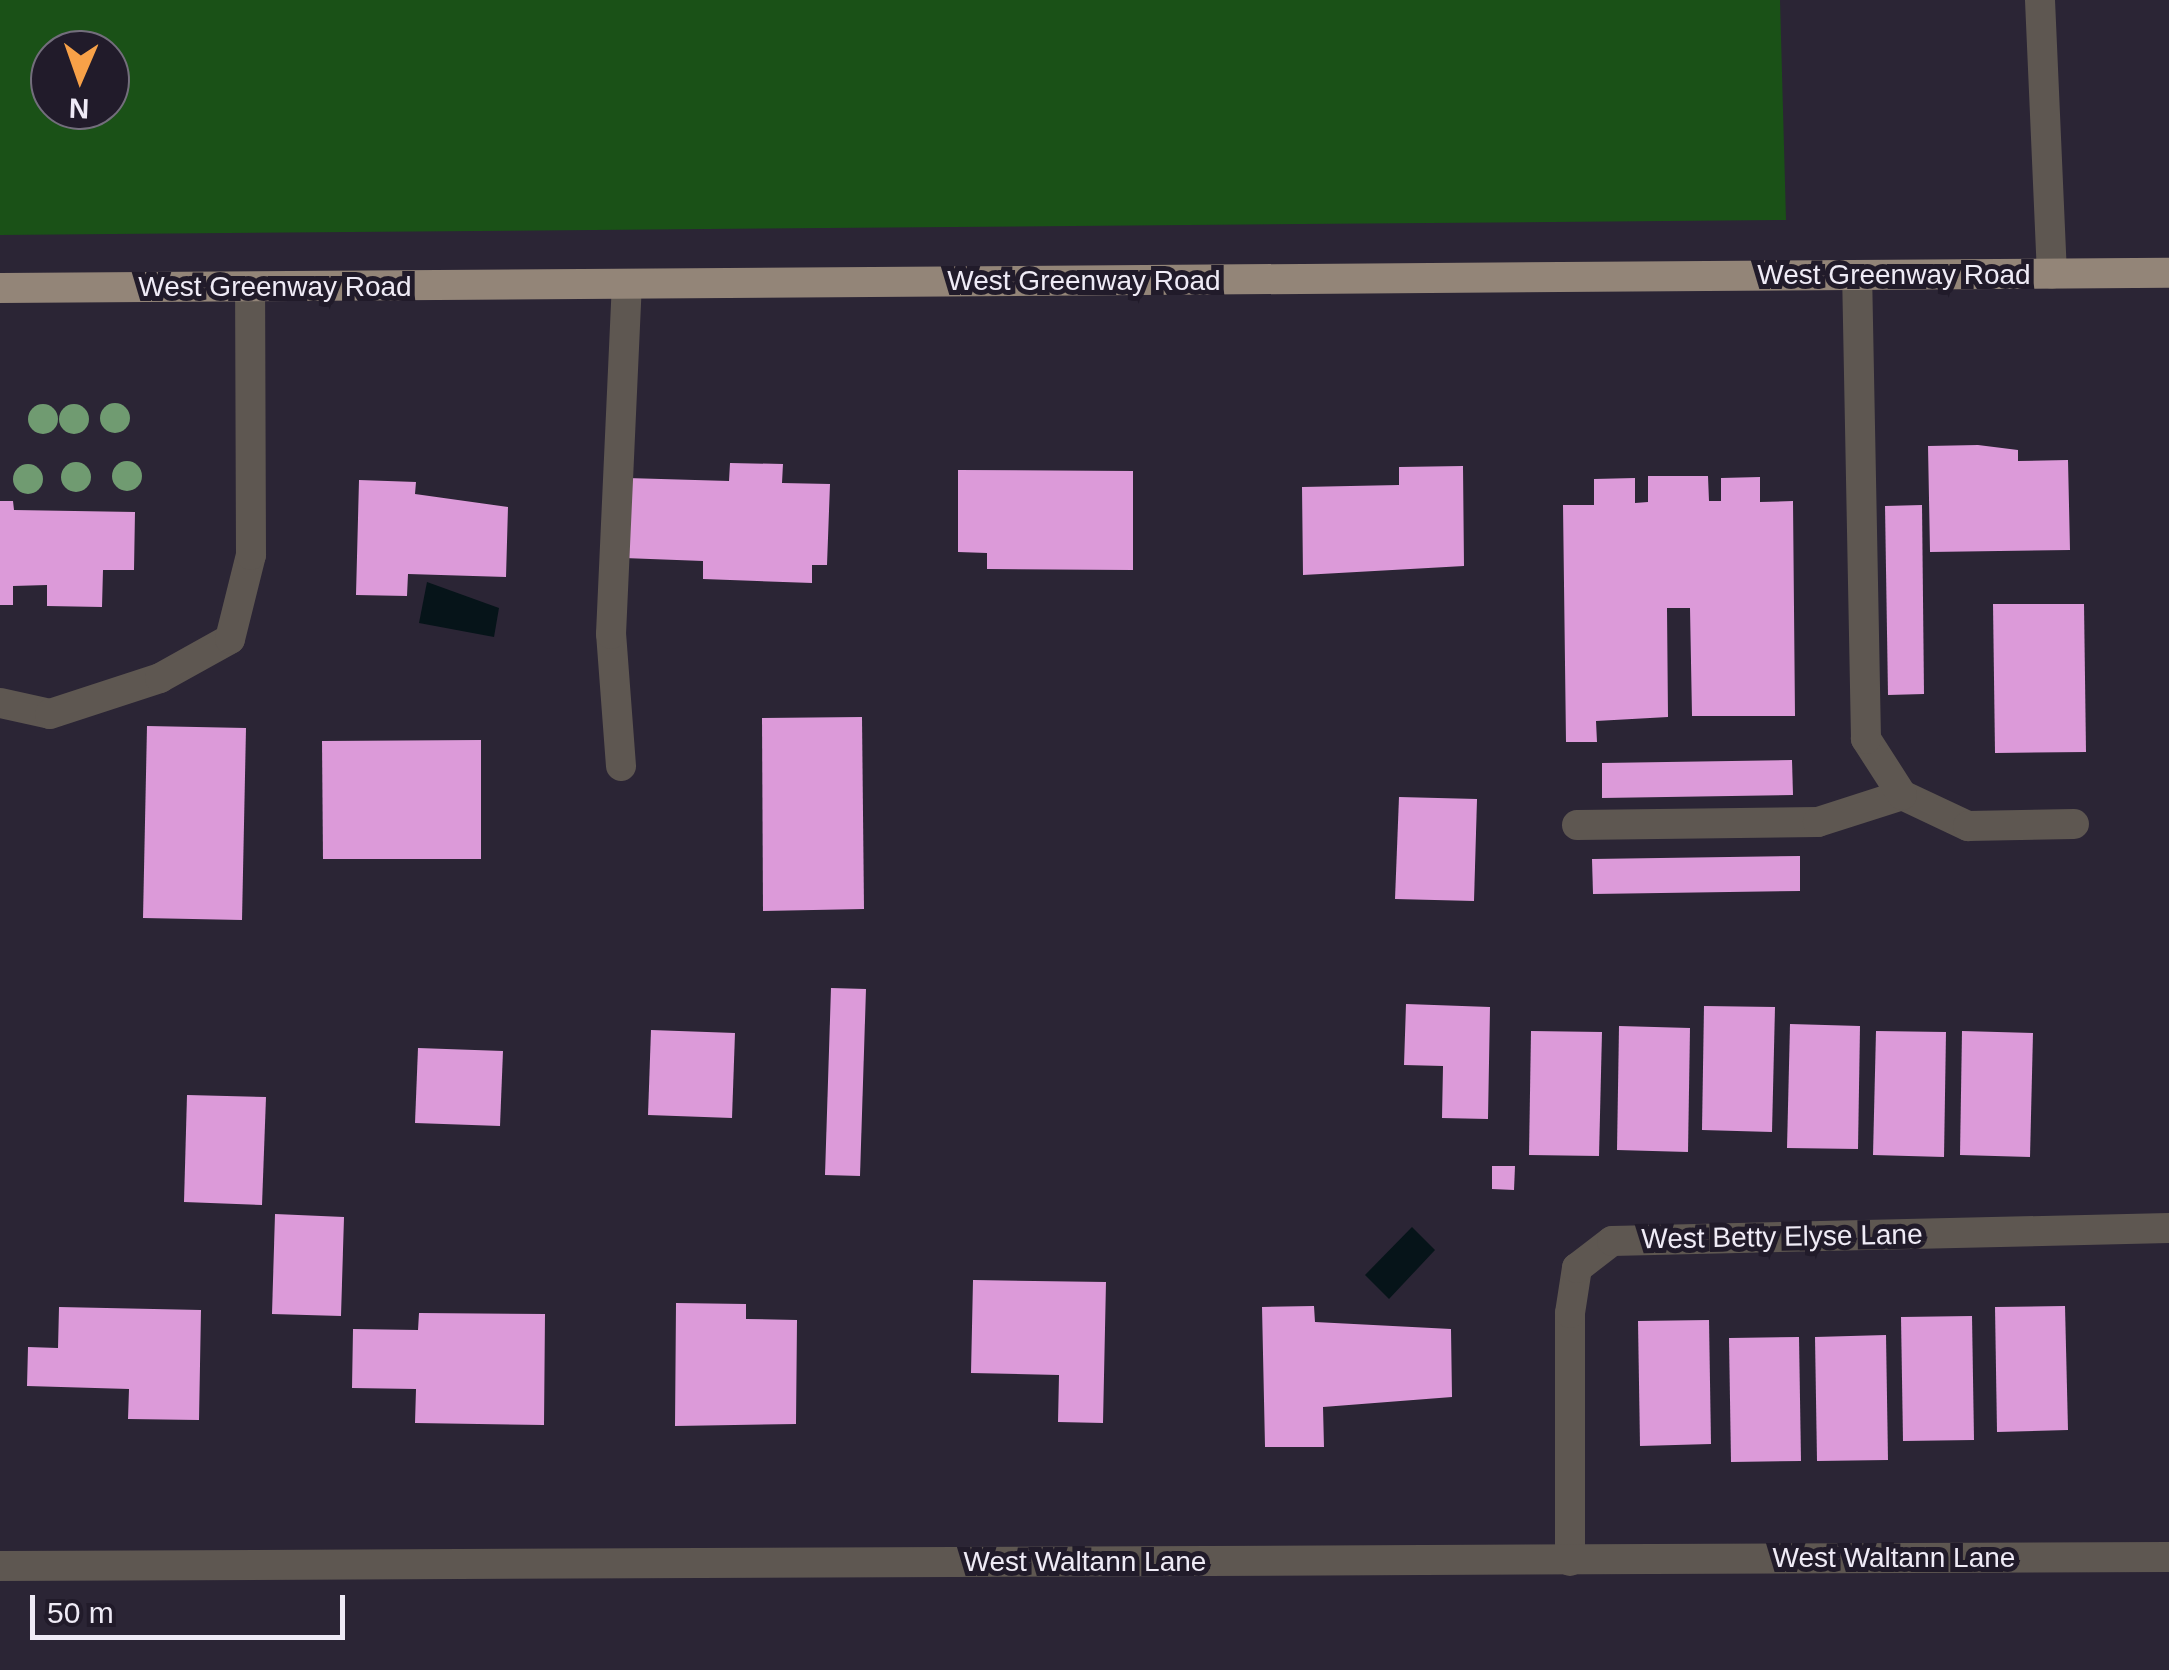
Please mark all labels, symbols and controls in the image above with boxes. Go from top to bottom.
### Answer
north arrow [30,30,130,130]
text: N [68,93,90,124]
street label: West Greenway Road [1757,258,2031,292]
street label: West Greenway Road [947,264,1221,298]
street label: West Greenway Road [138,270,412,304]
street label: West Betty Elyse Lane [1641,1218,1923,1256]
street label: West Waltann Lane [1773,1541,2015,1575]
street label: West Waltann Lane [964,1545,1206,1579]
scale bar [35,1575,350,1637]
text: 50 m [47,1596,114,1629]

